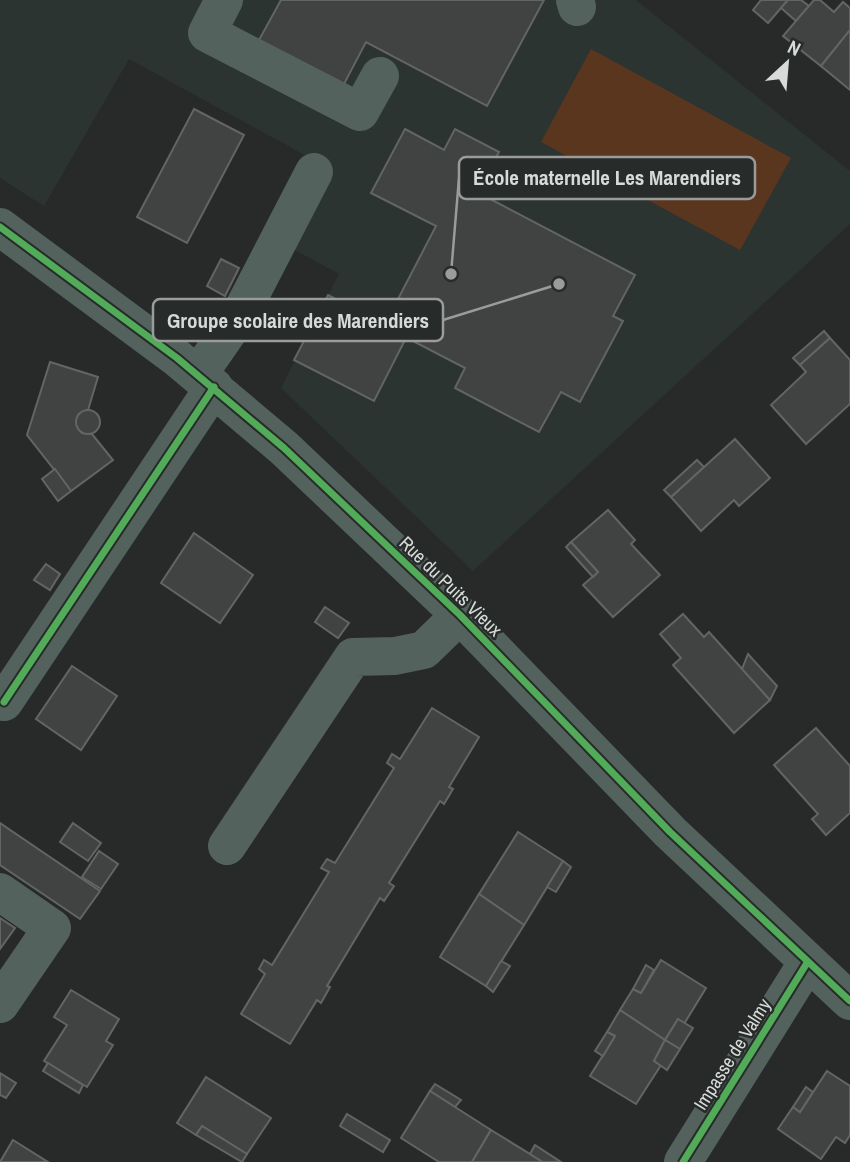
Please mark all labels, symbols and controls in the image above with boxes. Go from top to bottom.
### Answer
north arrow [752,28,822,98]
text: N [784,34,805,62]
callout: École maternelle Les Marendiers [459,157,755,199]
text: École maternelle Les Marendiers [473,163,741,192]
callout: Groupe scolaire des Marendiers [153,299,443,341]
text: Groupe scolaire des Marendiers [167,306,429,335]
street label: Rue du Puits Vieux [394,530,508,642]
street label: Impasse de Valmy [687,993,777,1115]

